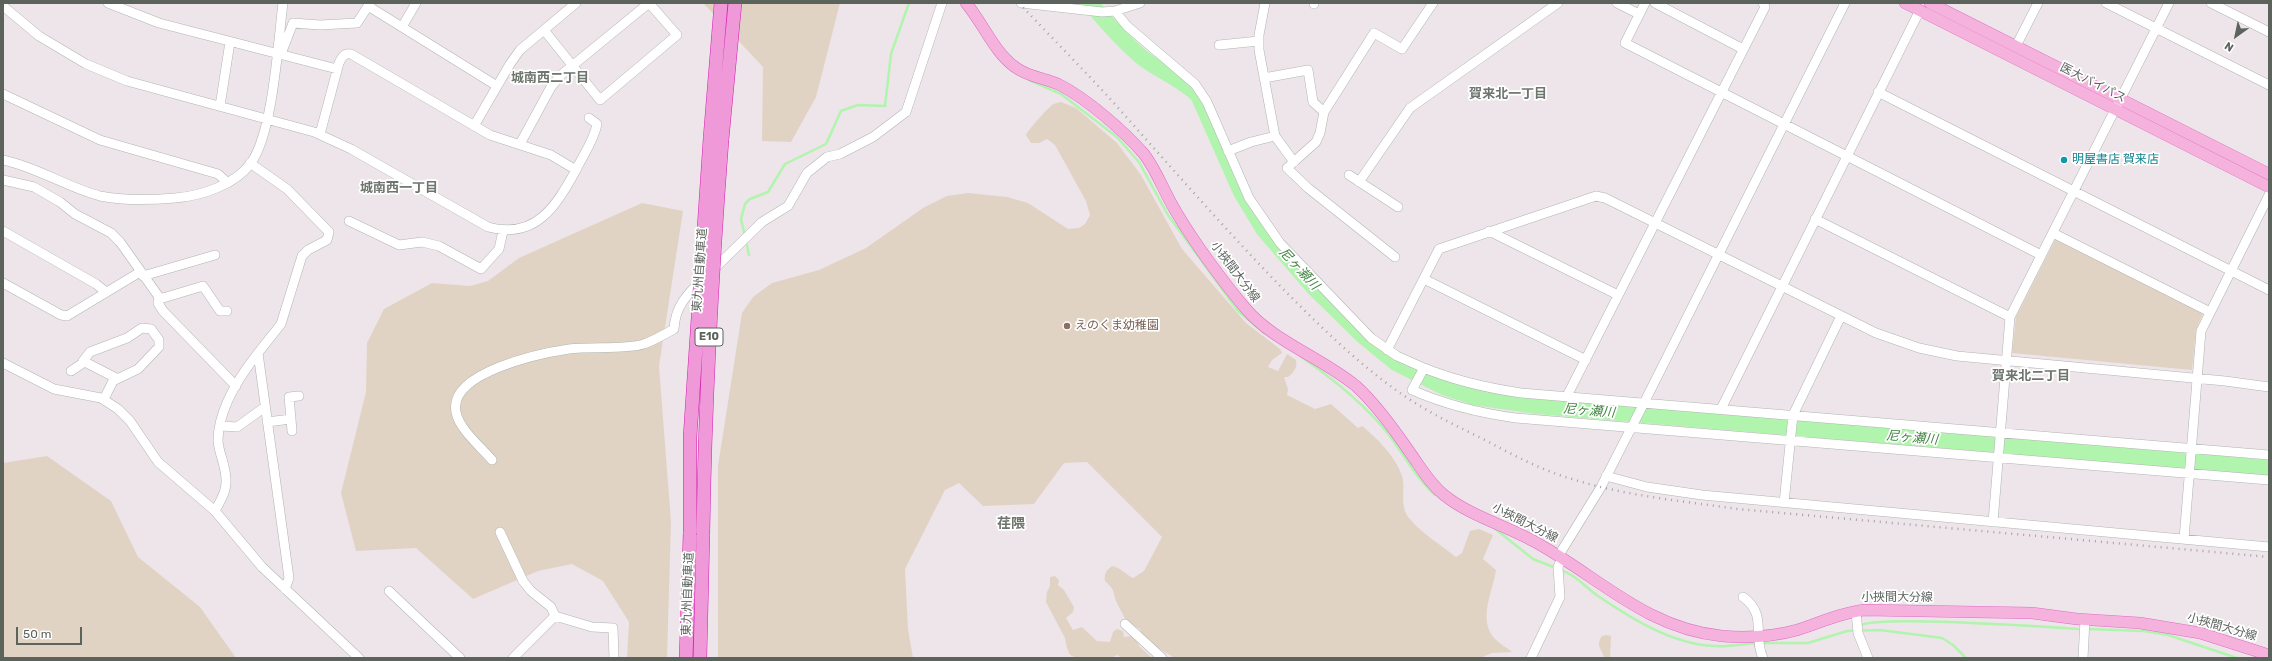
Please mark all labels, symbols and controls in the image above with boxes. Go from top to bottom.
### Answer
north arrow [2216,16,2256,56]
text: N [2222,39,2236,54]
street label: 医大バイパス [2058,60,2128,106]
district label: 城南西二丁目 [511,70,589,86]
district label: 賀来北一丁目 [1469,86,1547,102]
place label: 明屋書店 賀来店 [2072,153,2159,167]
marker: 明屋書店 賀来店 [2059,155,2069,165]
district label: 城南西一丁目 [360,180,438,196]
street label: 東九州自動車道 [690,228,710,312]
street label: 小挾間大分線 [1208,239,1262,305]
water label: 尼ヶ瀬川 [1276,245,1322,293]
place label: えのくま幼稚園 [1075,319,1159,333]
marker: えのくま幼稚園 [1062,321,1072,331]
road number: E10 [695,328,723,346]
district label: 賀来北二丁目 [1992,368,2070,384]
water label: 尼ヶ瀬川 [1562,401,1616,421]
water label: 尼ヶ瀬川 [1885,428,1939,448]
street label: 小挾間大分線 [1490,500,1560,546]
district label: 荏隈 [997,516,1025,532]
street label: 東九州自動車道 [679,552,697,636]
street label: 小挾間大分線 [1861,591,1933,605]
street label: 小挾間大分線 [2185,610,2259,644]
scale bar [18,619,84,645]
text: 50 m [23,627,51,641]

